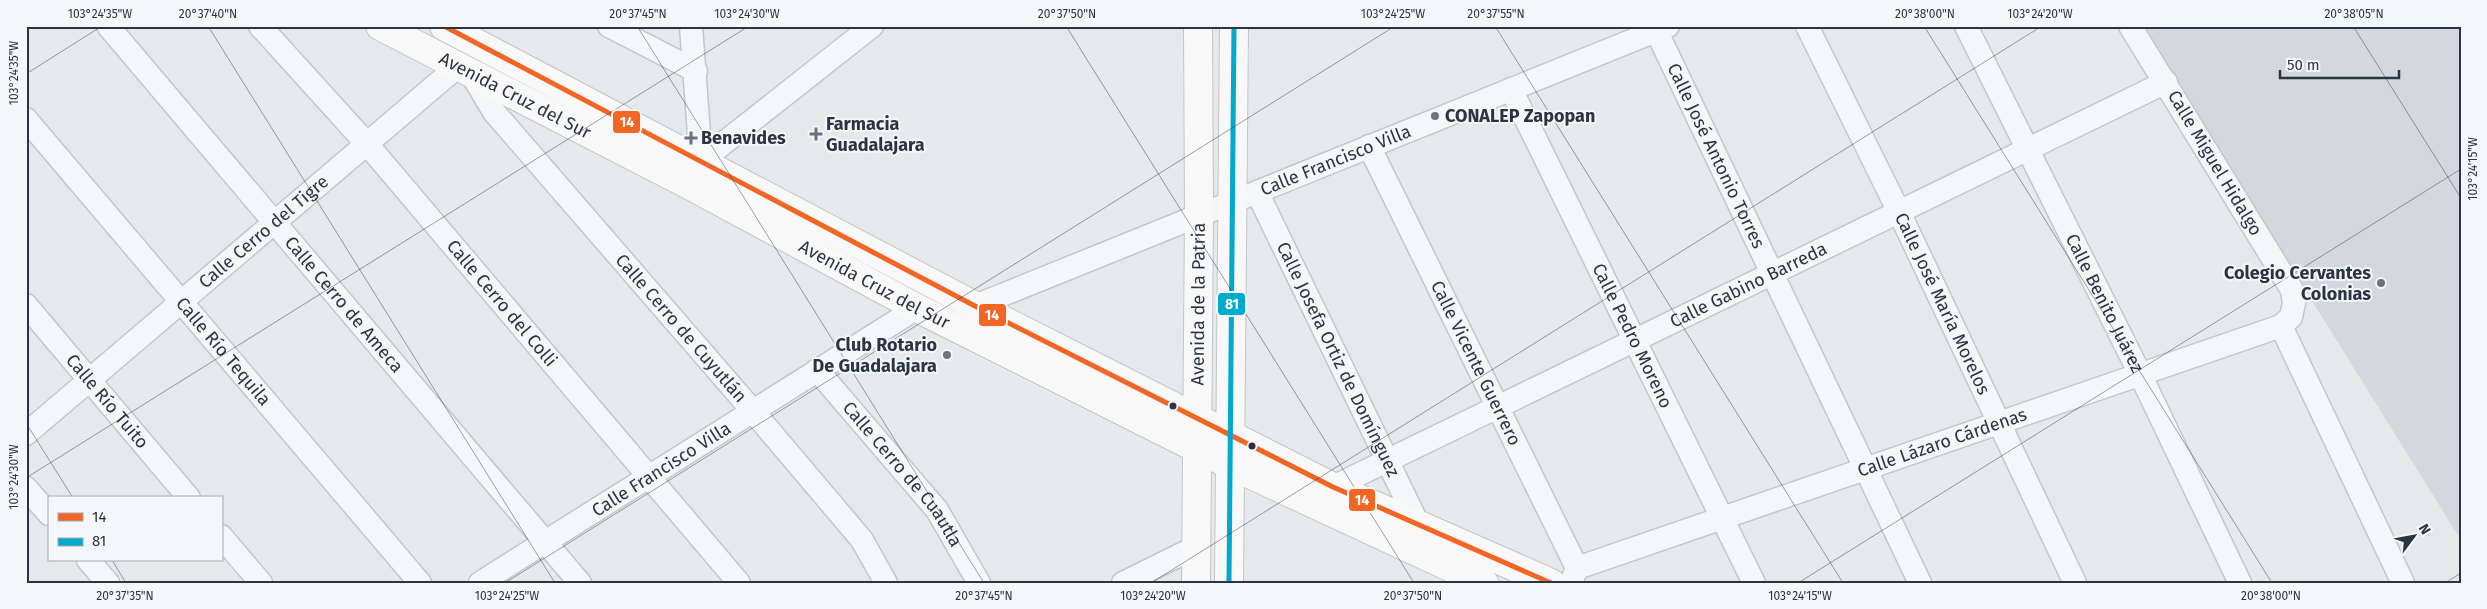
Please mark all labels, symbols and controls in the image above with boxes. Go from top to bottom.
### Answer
text: 103°24'35"W [68,7,132,21]
text: 20°37'40"N [179,7,237,21]
text: 20°37'45"N [609,7,667,21]
text: 103°24'30"W [714,7,780,21]
text: 20°37'50"N [1038,7,1096,21]
text: 103°24'25"W [1361,7,1425,21]
text: 20°37'55"N [1467,7,1525,21]
text: 20°38'00"N [1895,7,1955,21]
text: 103°24'20"W [2007,7,2073,21]
text: 20°38'05"N [2324,7,2384,21]
text: 103°24'35"W [7,41,21,105]
street label: Avenida Cruz del Sur [436,47,595,144]
scale bar [2280,48,2398,80]
text: 50 m [2287,56,2320,74]
street label: Calle José Antonio Torres [1662,60,1770,252]
street label: Calle Miguel Hidalgo [2163,86,2267,240]
place label: CONALEP Zapopan [1445,105,1595,127]
line badge: 14 [612,110,641,134]
marker: CONALEP Zapopan [1429,110,1441,122]
place label: Farmacia Guadalajara [826,113,925,156]
text: 14 [620,114,634,131]
street label: Calle Francisco Villa [1257,120,1414,201]
place label: Benavides [701,127,786,149]
marker: Farmacia Guadalajara [810,128,822,140]
marker: Benavides [685,132,697,144]
text: 103°24'15"W [2466,137,2480,201]
street label: Calle Cerro del Tigre [194,170,333,293]
street label: Calle José María Morelos [1890,209,1995,398]
street label: Avenida de la Patria [1187,223,1210,385]
street label: Calle Benito Juárez [2061,230,2149,376]
street label: Calle Cerro de Ameca [280,232,408,377]
street label: Calle Cerro del Colli [442,235,562,371]
street label: Avenida Cruz del Sur [795,235,954,334]
street label: Calle Josefa Ortiz de Domínguez [1272,238,1405,481]
street label: Calle Gabino Barreda [1666,238,1831,332]
street label: Calle Cerro de Cuyutlán [611,249,752,407]
street label: Calle Pedro Moreno [1587,260,1677,412]
place label: Colegio Cervantes Colonias [2224,262,2371,305]
street label: Calle Vicente Guerrero [1426,277,1526,449]
marker: Colegio Cervantes Colonias [2375,277,2387,289]
line badge: 81 [1217,292,1246,316]
street label: Calle Río Tequila [171,293,276,410]
text: 81 [1225,296,1239,313]
line badge: 14 [978,303,1007,327]
text: 14 [985,307,999,324]
place label: Club Rotario De Guadalajara [813,334,937,377]
marker: Club Rotario De Guadalajara [941,349,953,361]
street label: Calle Río Tuito [61,350,153,453]
street label: Calle Cerro de Cuautla [838,397,967,551]
unlabelled marker [1168,401,1178,411]
street label: Calle Lázaro Cárdenas [1854,403,2030,482]
street label: Calle Francisco Villa [588,417,735,521]
unlabelled marker [1247,441,1257,451]
text: 103°24'30"W [7,444,21,510]
line badge: 14 [1348,488,1376,512]
text: 14 [1355,492,1369,509]
legend [48,496,222,562]
text: 14 [92,508,106,526]
north arrow [2390,512,2440,562]
text: N [2415,521,2434,538]
text: 81 [92,532,106,550]
text: 20°37'35"N [96,589,154,603]
text: 103°24'25"W [475,589,539,603]
text: 20°37'45"N [955,589,1013,603]
text: 103°24'20"W [1120,589,1186,603]
text: 20°37'50"N [1384,589,1442,603]
text: 103°24'15"W [1768,589,1832,603]
text: 20°38'00"N [2241,589,2301,603]

